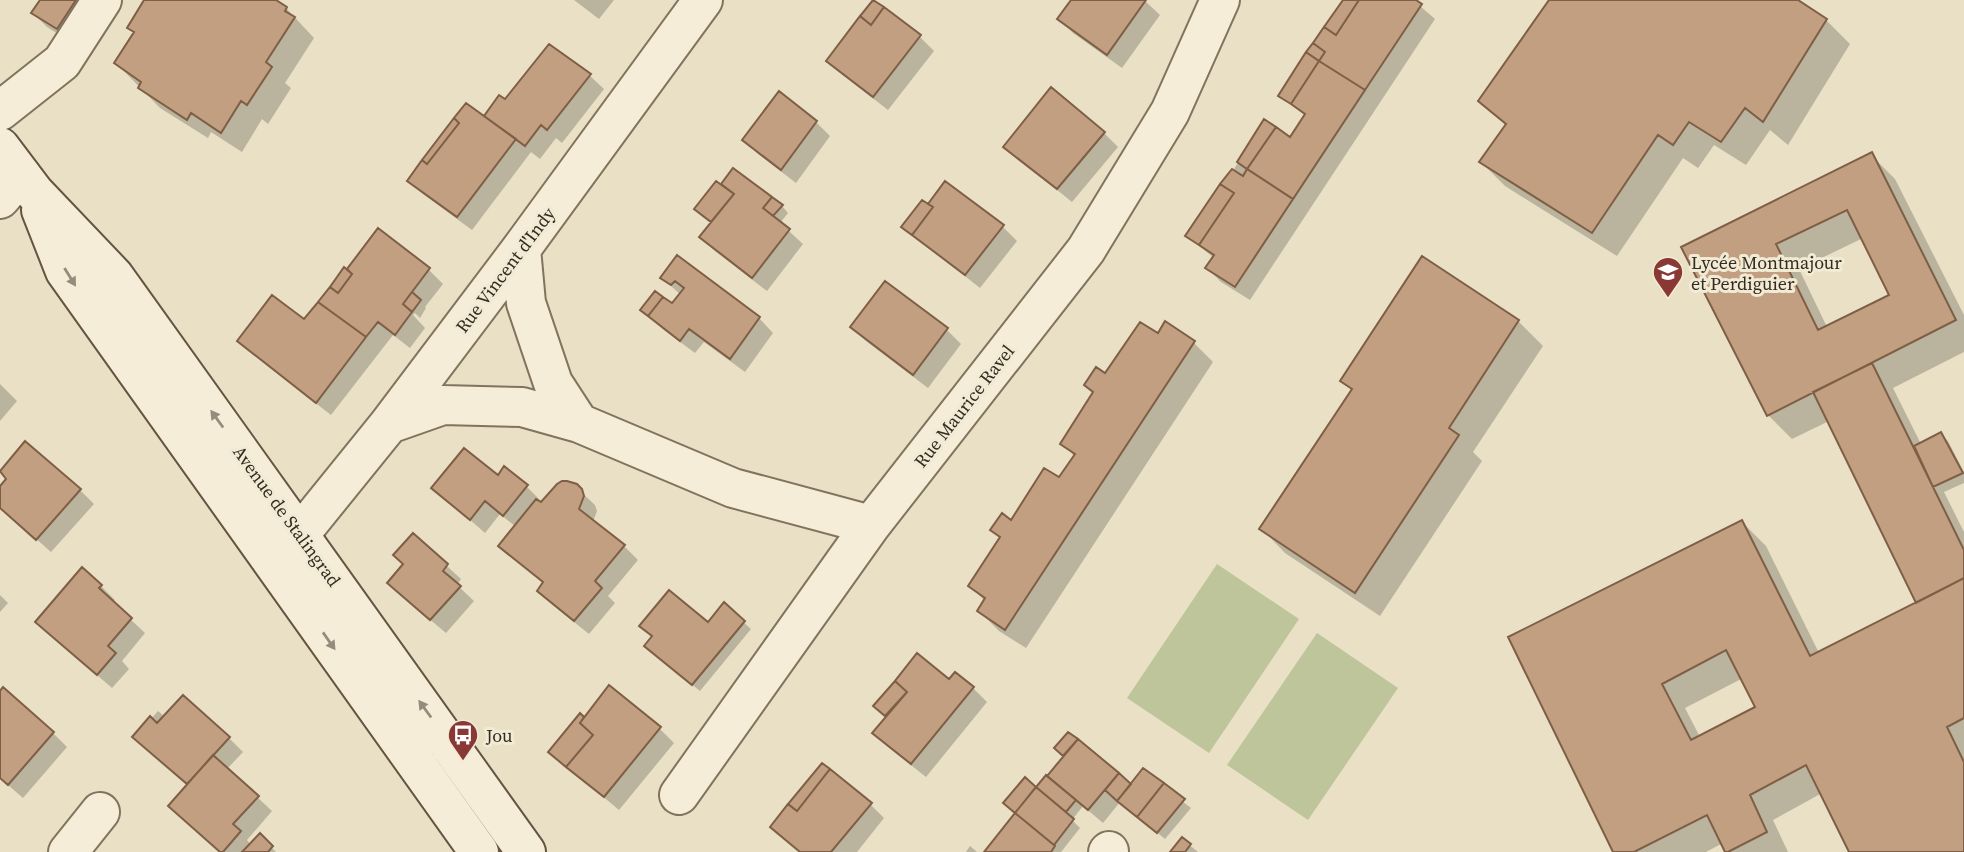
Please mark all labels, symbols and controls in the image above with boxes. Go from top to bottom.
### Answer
street label: Rue Vincent d'Indy [449,201,561,338]
place label: Lycée Montmajour et Perdiguier [1691,250,1842,296]
school or university icon: Lycée Montmajour et Perdiguier [1651,255,1685,299]
one-way arrow [63,267,76,286]
street label: Rue Maurice Ravel [908,339,1020,473]
one-way arrow [210,410,224,428]
street label: Avenue de Stalingrad [227,440,347,592]
one-way arrow [321,632,335,650]
one-way arrow [418,700,432,718]
bus stop icon: Jou [446,718,480,762]
place label: Jou [485,723,513,748]

